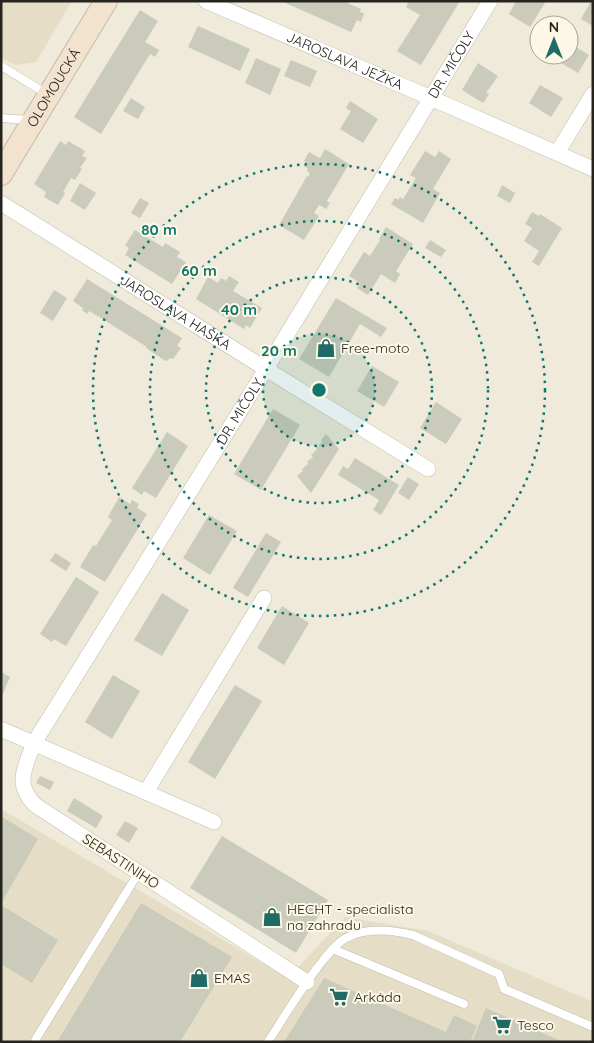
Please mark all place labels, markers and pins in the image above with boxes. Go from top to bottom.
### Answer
shop icon: Free-moto [315,337,337,359]
place label: Free-moto [341,339,410,357]
centre of rings [310,381,328,399]
place label: HECHT - specialista na zahradu [287,900,414,934]
shop icon: HECHT - specialista na zahradu [261,906,283,928]
shop icon: EMAS [188,967,210,989]
place label: EMAS [214,969,251,987]
supermarket icon: Arkáda [328,986,350,1008]
place label: Arkáda [354,988,401,1006]
supermarket icon: Tesco [491,1014,513,1036]
place label: Tesco [517,1016,554,1034]

